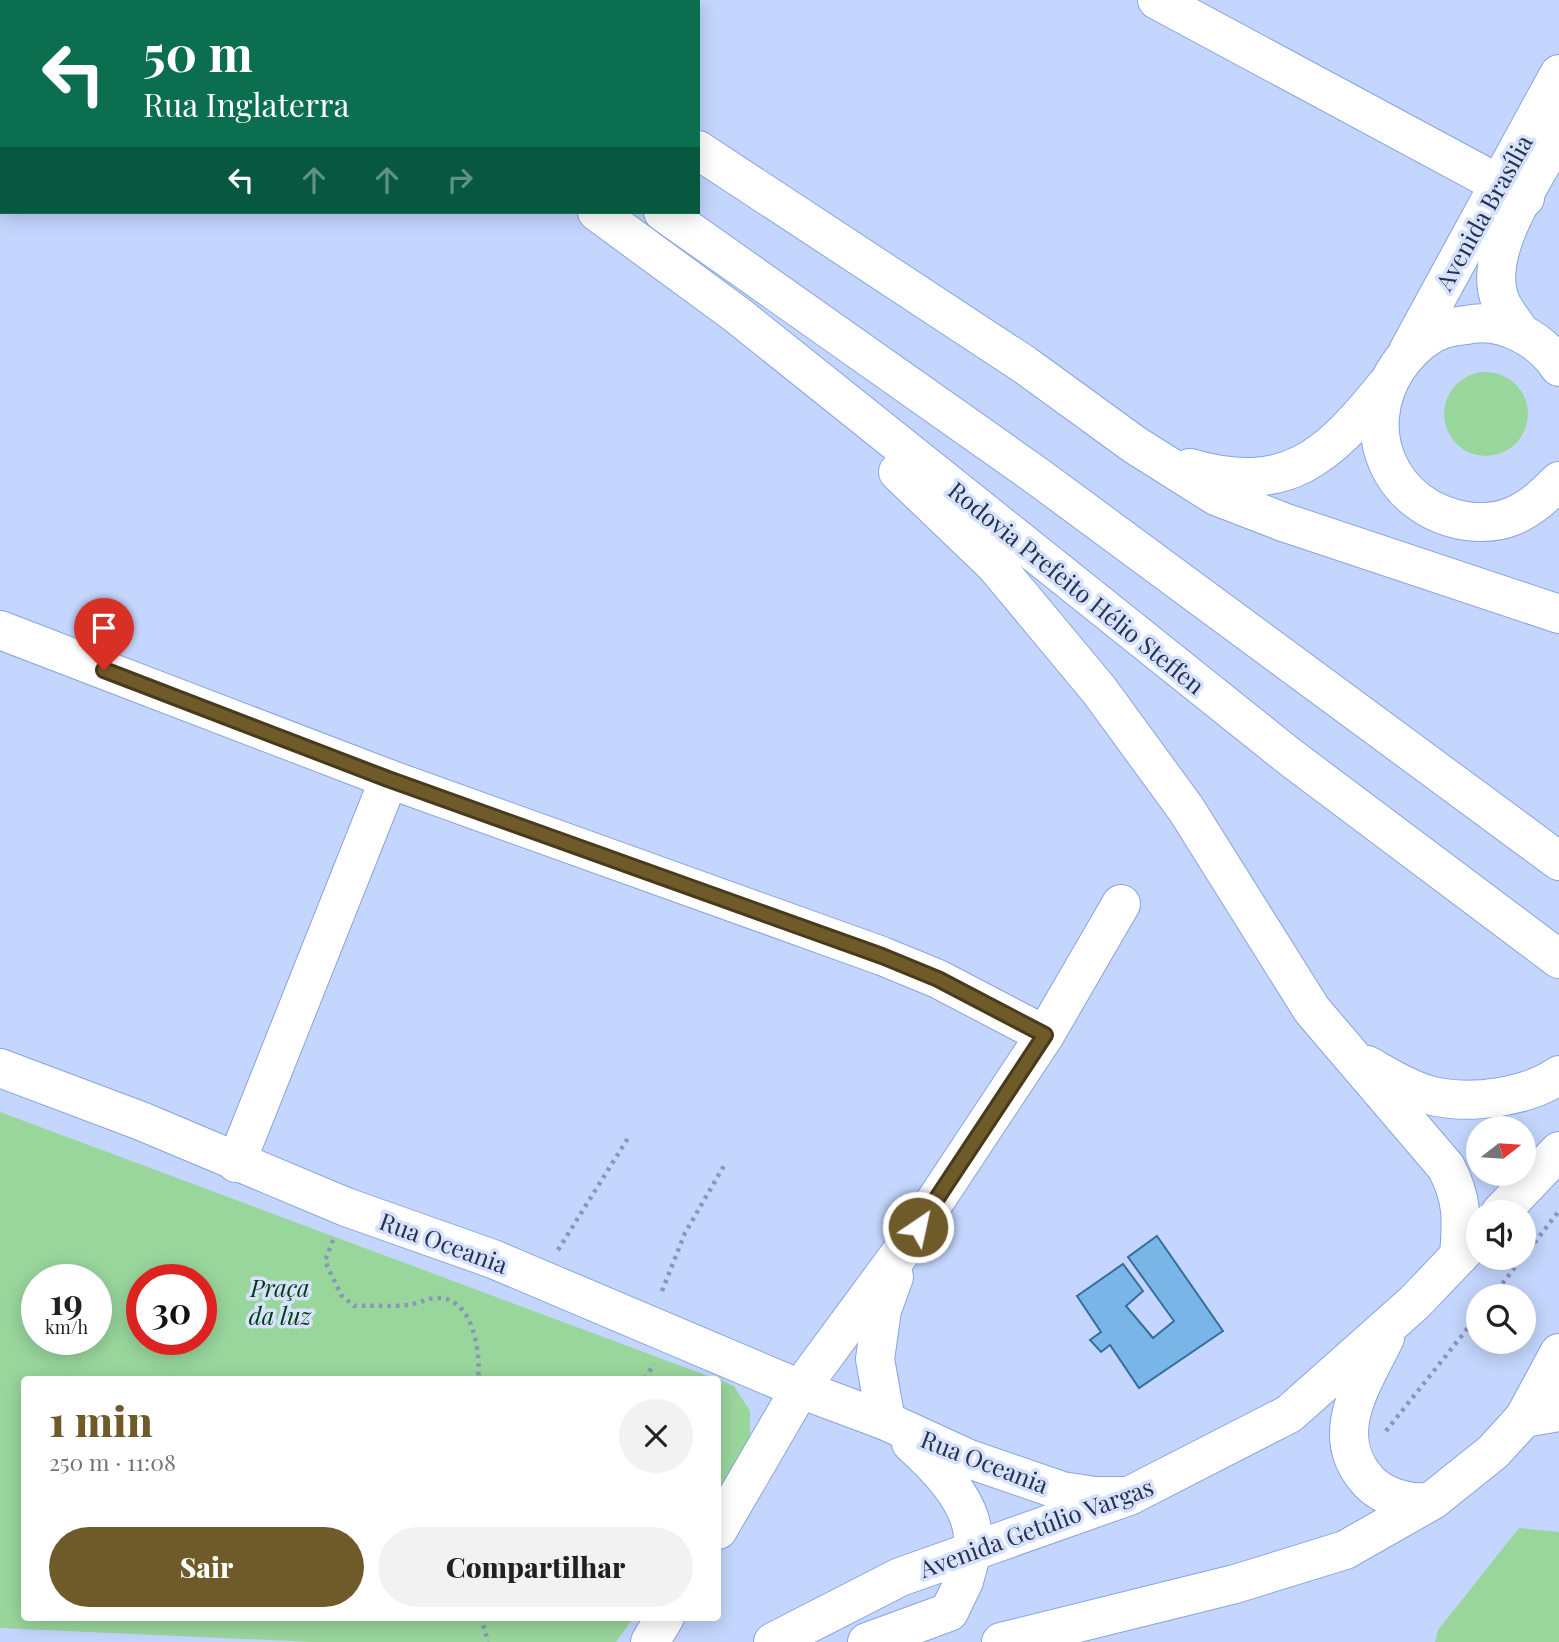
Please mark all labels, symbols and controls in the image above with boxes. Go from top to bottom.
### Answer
text: 50 m [143,19,253,84]
icon: left [28,28,119,119]
text: Rua Inglaterra [143,82,349,125]
street label: Avenida Brasília [1427,129,1539,296]
icon: left [222,161,260,199]
icon: ahead [295,161,333,199]
icon: ahead [368,161,406,199]
icon: right [441,161,479,199]
street label: Rodovia Prefeito Hélio Steffen [942,474,1212,700]
pin [74,598,134,670]
icon: arrive [85,609,123,647]
north arrow [1466,1116,1536,1186]
map controls [1466,1116,1536,1354]
position arrow [881,1190,955,1264]
button: sound [1466,1200,1536,1270]
street label: Rua Oceania [376,1204,512,1280]
speed limit sign: 30 [126,1264,217,1355]
park label: Praça da luz [249,1271,313,1331]
text: 19 [50,1277,83,1324]
button: search [1466,1284,1536,1354]
text: km/h [45,1315,88,1339]
text: 1 min [49,1392,153,1448]
button: close [619,1399,693,1473]
street label: Rua Oceania [917,1422,1053,1500]
text: 250 m · 11:08 [49,1446,176,1477]
street label: Avenida Getúlio Vargas [914,1470,1157,1585]
button: Sair [49,1527,364,1607]
button: Compartilhar [378,1527,693,1607]

